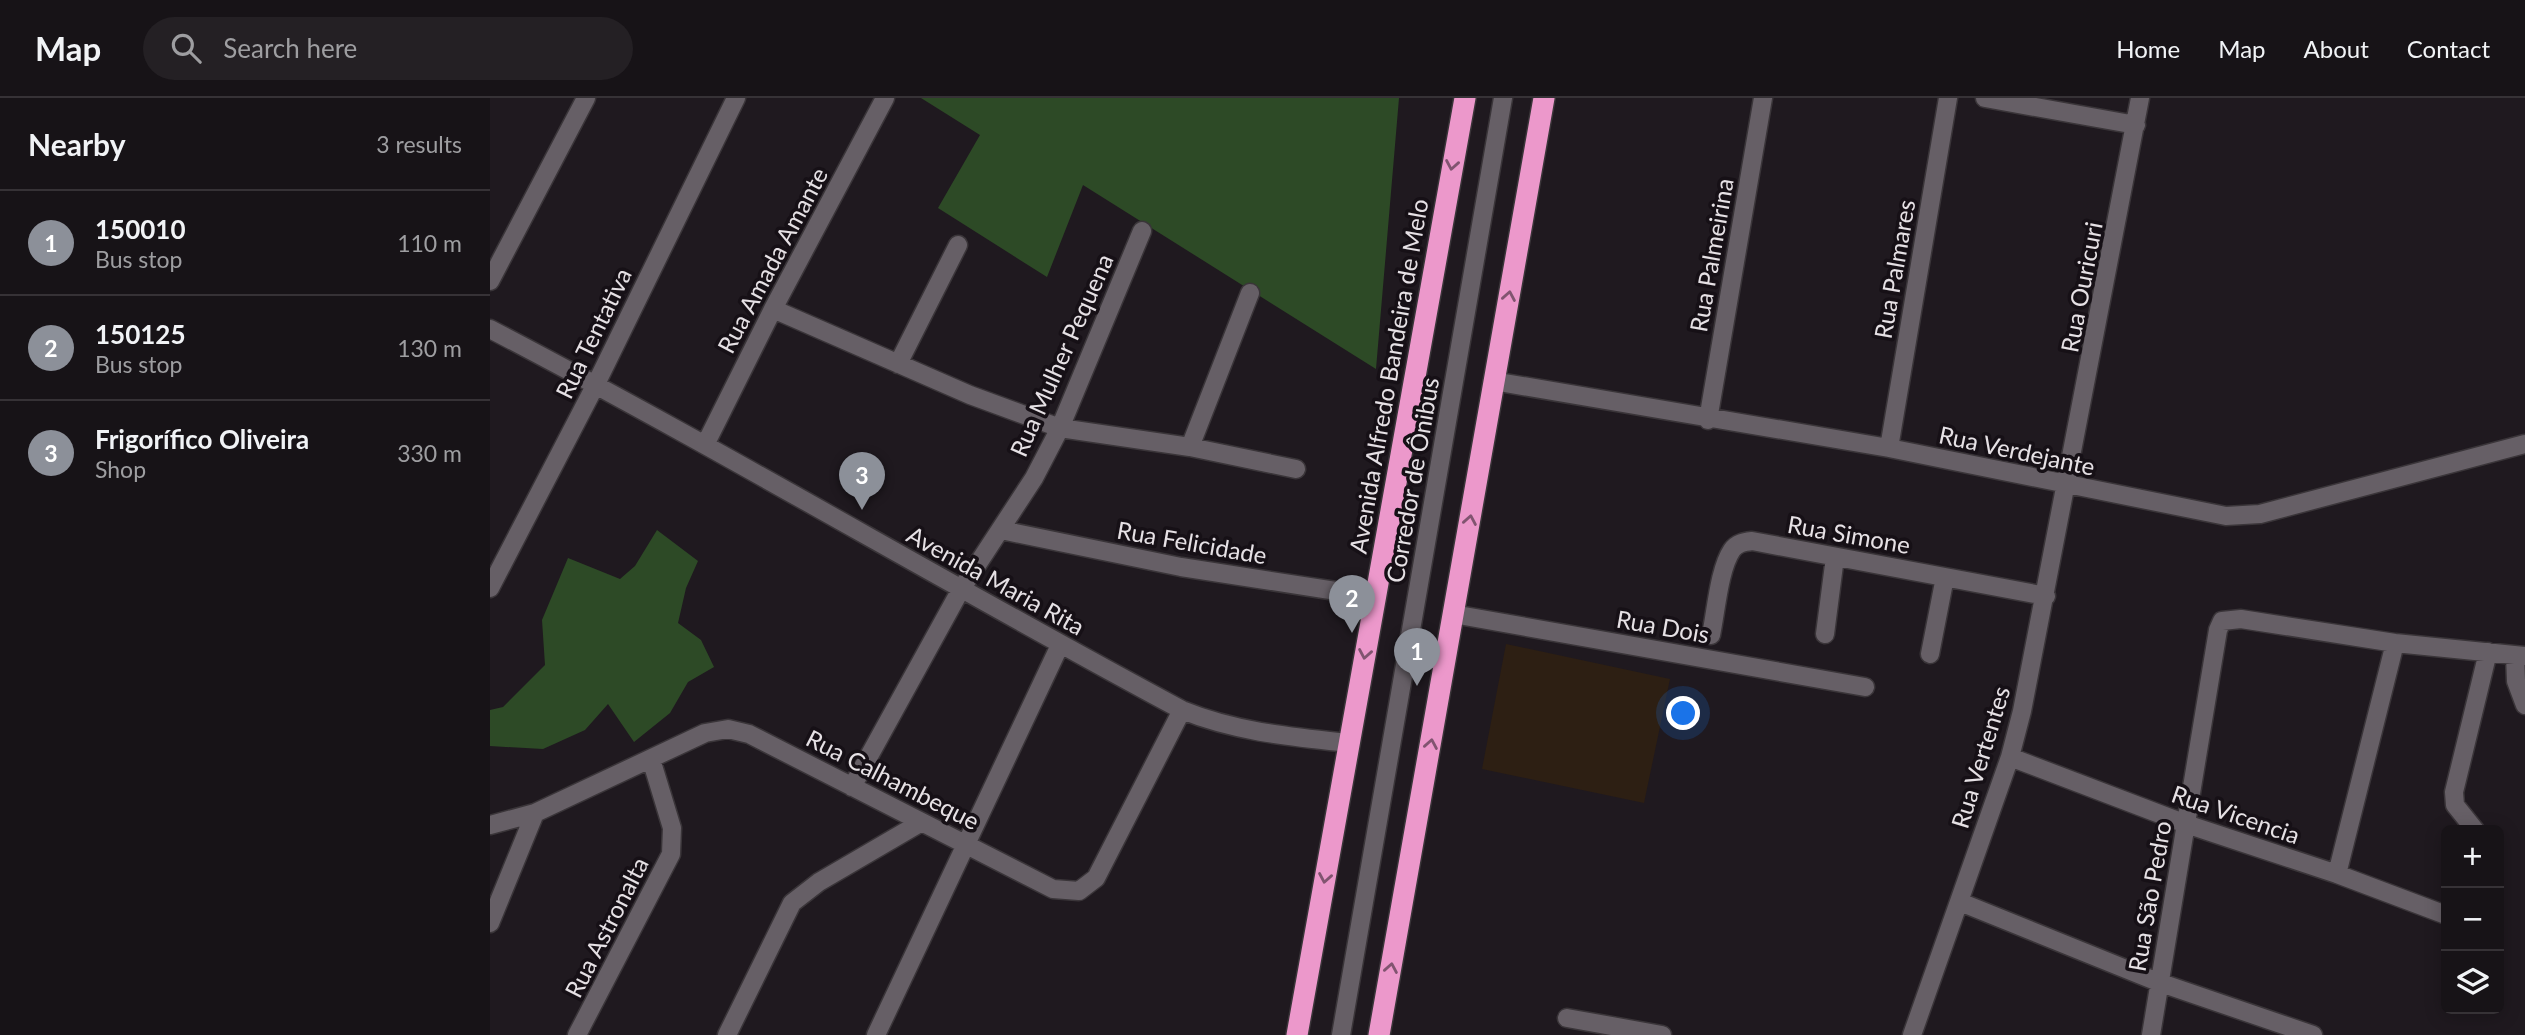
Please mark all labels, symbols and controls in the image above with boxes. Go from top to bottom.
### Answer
search box [143,17,633,80]
text: Map [35,28,101,68]
icon: search [167,29,205,67]
text: Search here [223,32,357,64]
text: Home [2116,34,2180,63]
text: Map [2218,34,2266,63]
text: About [2304,34,2369,63]
text: Contact [2407,34,2490,63]
text: Nearby [28,126,126,162]
text: 3 results [376,130,462,158]
one-way arrow [1446,159,1461,171]
street label: Rua Amada Amante [711,162,833,358]
street label: Rua Palmeirina [1683,176,1739,334]
street label: Avenida Alfredo Bandeira de Melo [1343,196,1433,556]
street label: Rua Palmares [1868,197,1920,341]
text: 150010 [95,213,185,245]
street label: Rua Ouricuri [2054,219,2108,355]
text: 1 [44,229,58,257]
text: 110 m [397,229,462,257]
text: Bus stop [95,245,182,273]
street label: Rua Mulher Pequena [1003,249,1119,461]
street label: Rua Tentativa [549,263,637,403]
one-way arrow [1501,290,1516,301]
text: 150125 [95,318,185,350]
text: 2 [44,334,58,362]
text: 130 m [397,334,462,362]
text: Bus stop [95,350,182,378]
street label: Corredor de Ônibus [1380,375,1444,585]
street label: Rua Verdejante [1936,419,2098,481]
text: Frigorífico Oliveira [95,423,309,455]
text: 3 [44,439,58,467]
text: 330 m [397,439,462,467]
pin: 3 [839,452,885,510]
text: Shop [95,455,146,483]
street label: Rua Simone [1785,509,1913,559]
one-way arrow [1462,514,1477,526]
street label: Rua Felicidade [1115,515,1269,569]
street label: Avenida Maria Rita [902,519,1090,641]
pin: 2 [1329,575,1375,633]
street label: Rua Dois [1614,604,1712,648]
pin: 1 [1394,628,1440,686]
one-way arrow [1358,648,1373,660]
street label: Rua Vertentes [1945,682,2015,832]
your location [1666,696,1700,730]
street label: Rua Calhambeque [802,723,984,835]
one-way arrow [1423,738,1438,750]
street label: Rua Vicencia [2168,779,2304,849]
street label: Rua São Pedro [2121,818,2177,974]
map controls [2441,825,2504,1014]
button: + [2441,825,2504,888]
street label: Rua Astronalta [558,852,654,1002]
one-way arrow [1318,872,1333,884]
button: − [2441,888,2504,951]
button: layers [2441,951,2504,1014]
one-way arrow [1383,962,1398,974]

